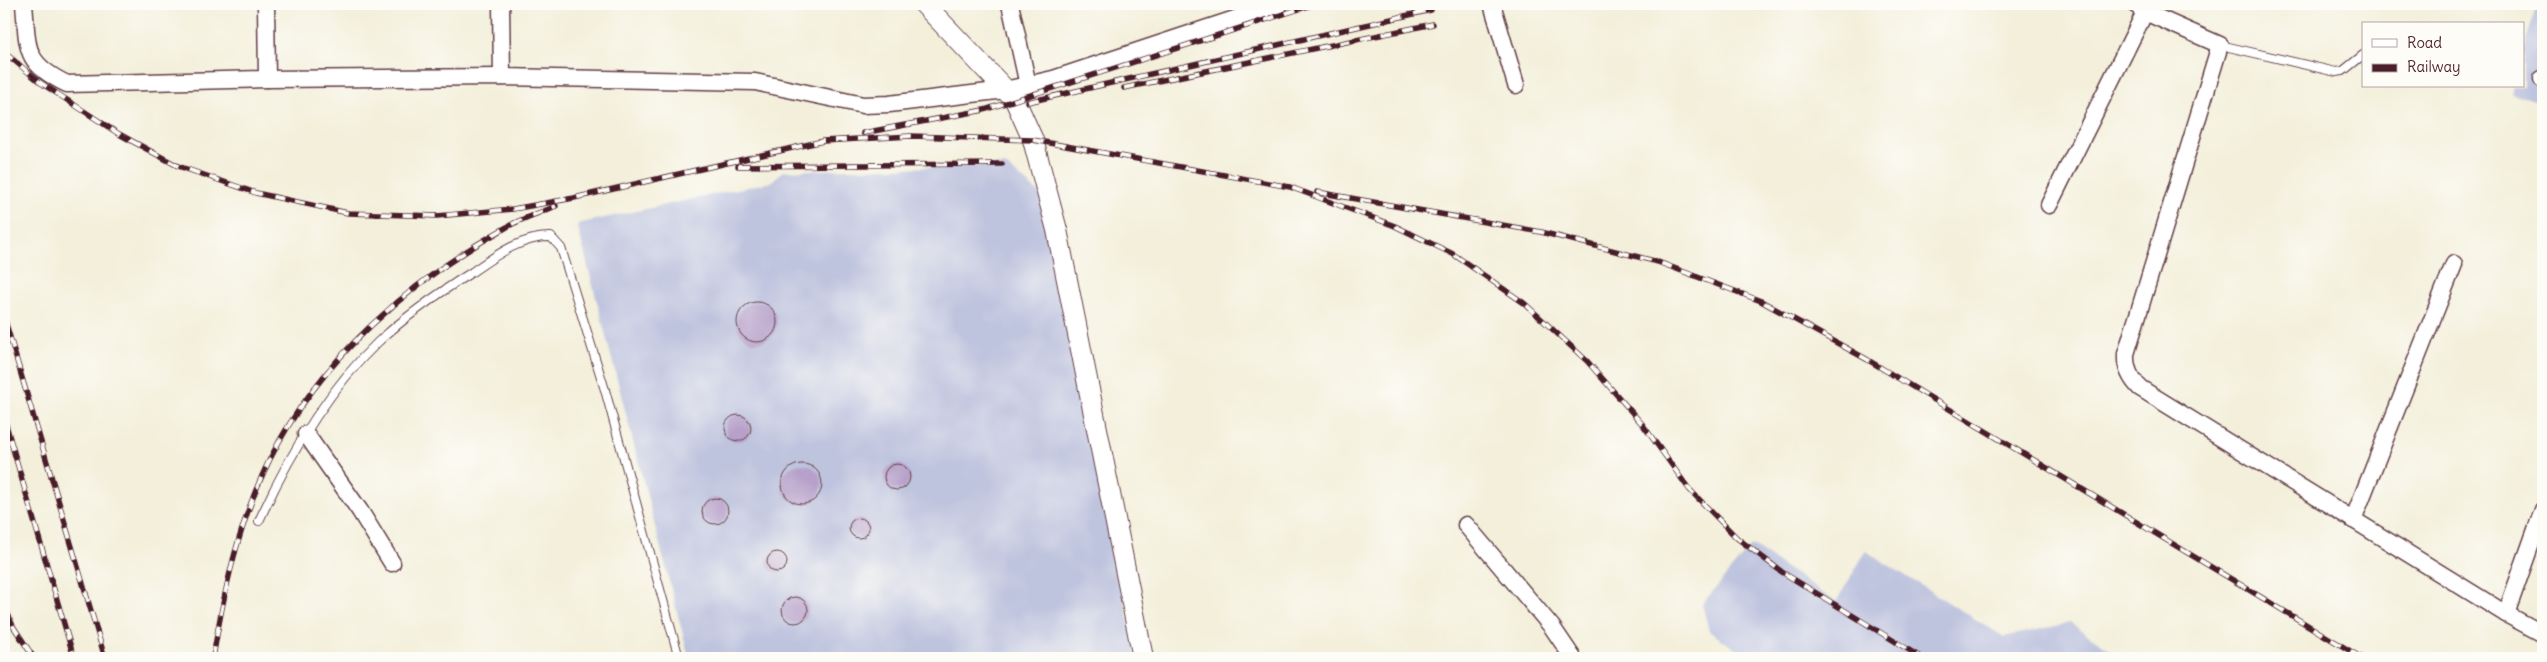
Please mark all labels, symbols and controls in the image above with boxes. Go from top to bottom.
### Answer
legend [2362,22,2524,88]
text: Road [2407,33,2442,52]
text: Railway [2407,57,2461,76]

